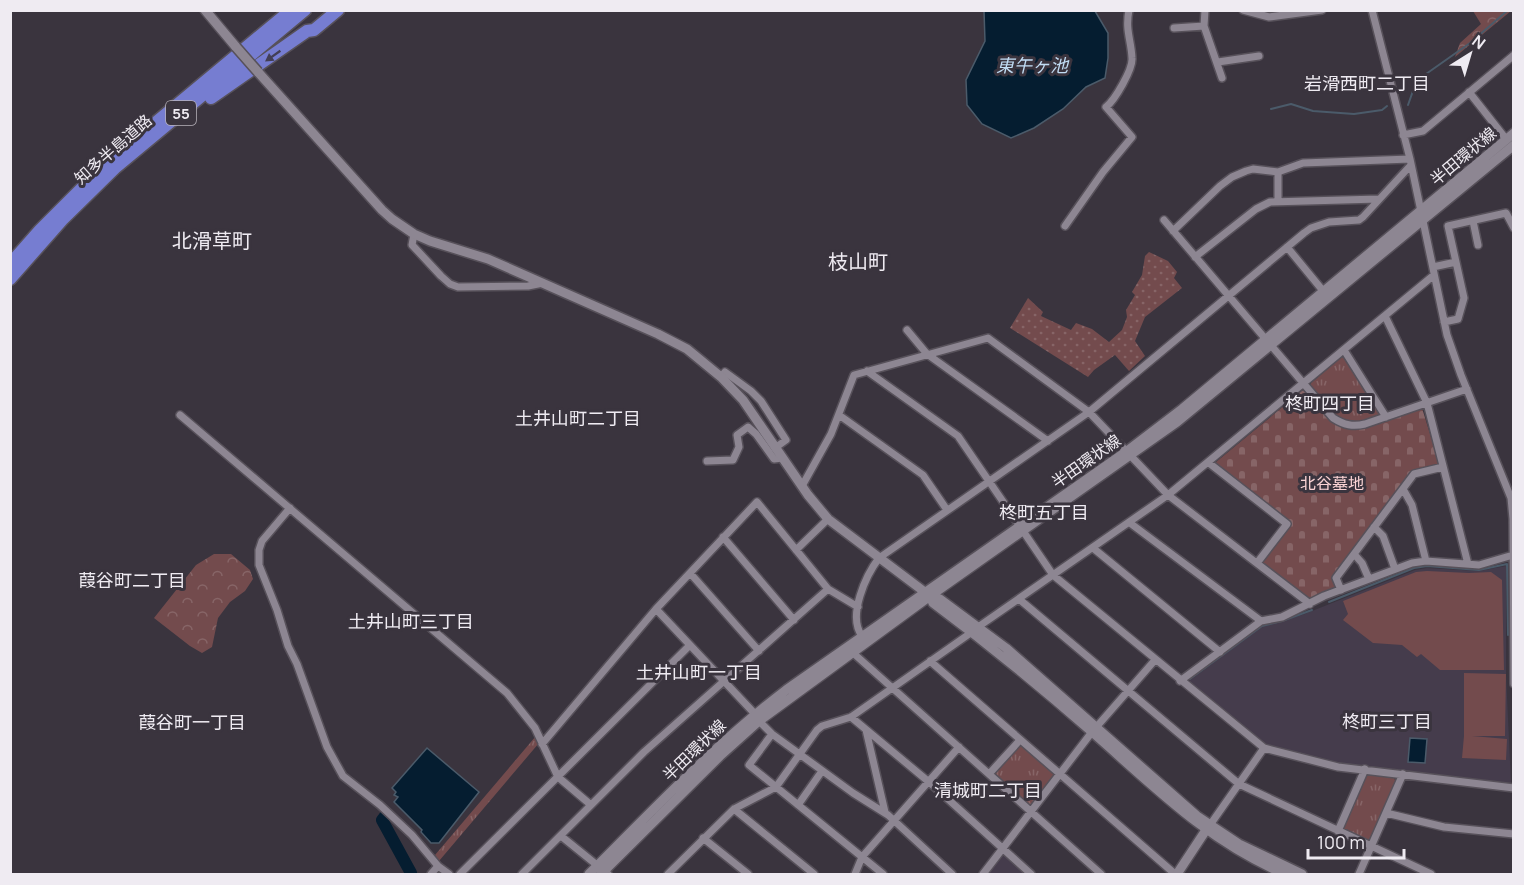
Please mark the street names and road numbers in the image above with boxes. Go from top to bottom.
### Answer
road number: 55 [166,101,196,125]
street label: 知多半島道路 [70,109,156,189]
street label: 半田環状線 [1425,122,1501,190]
street label: 半田環状線 [1047,429,1125,493]
street label: 半田環状線 [658,714,730,786]

